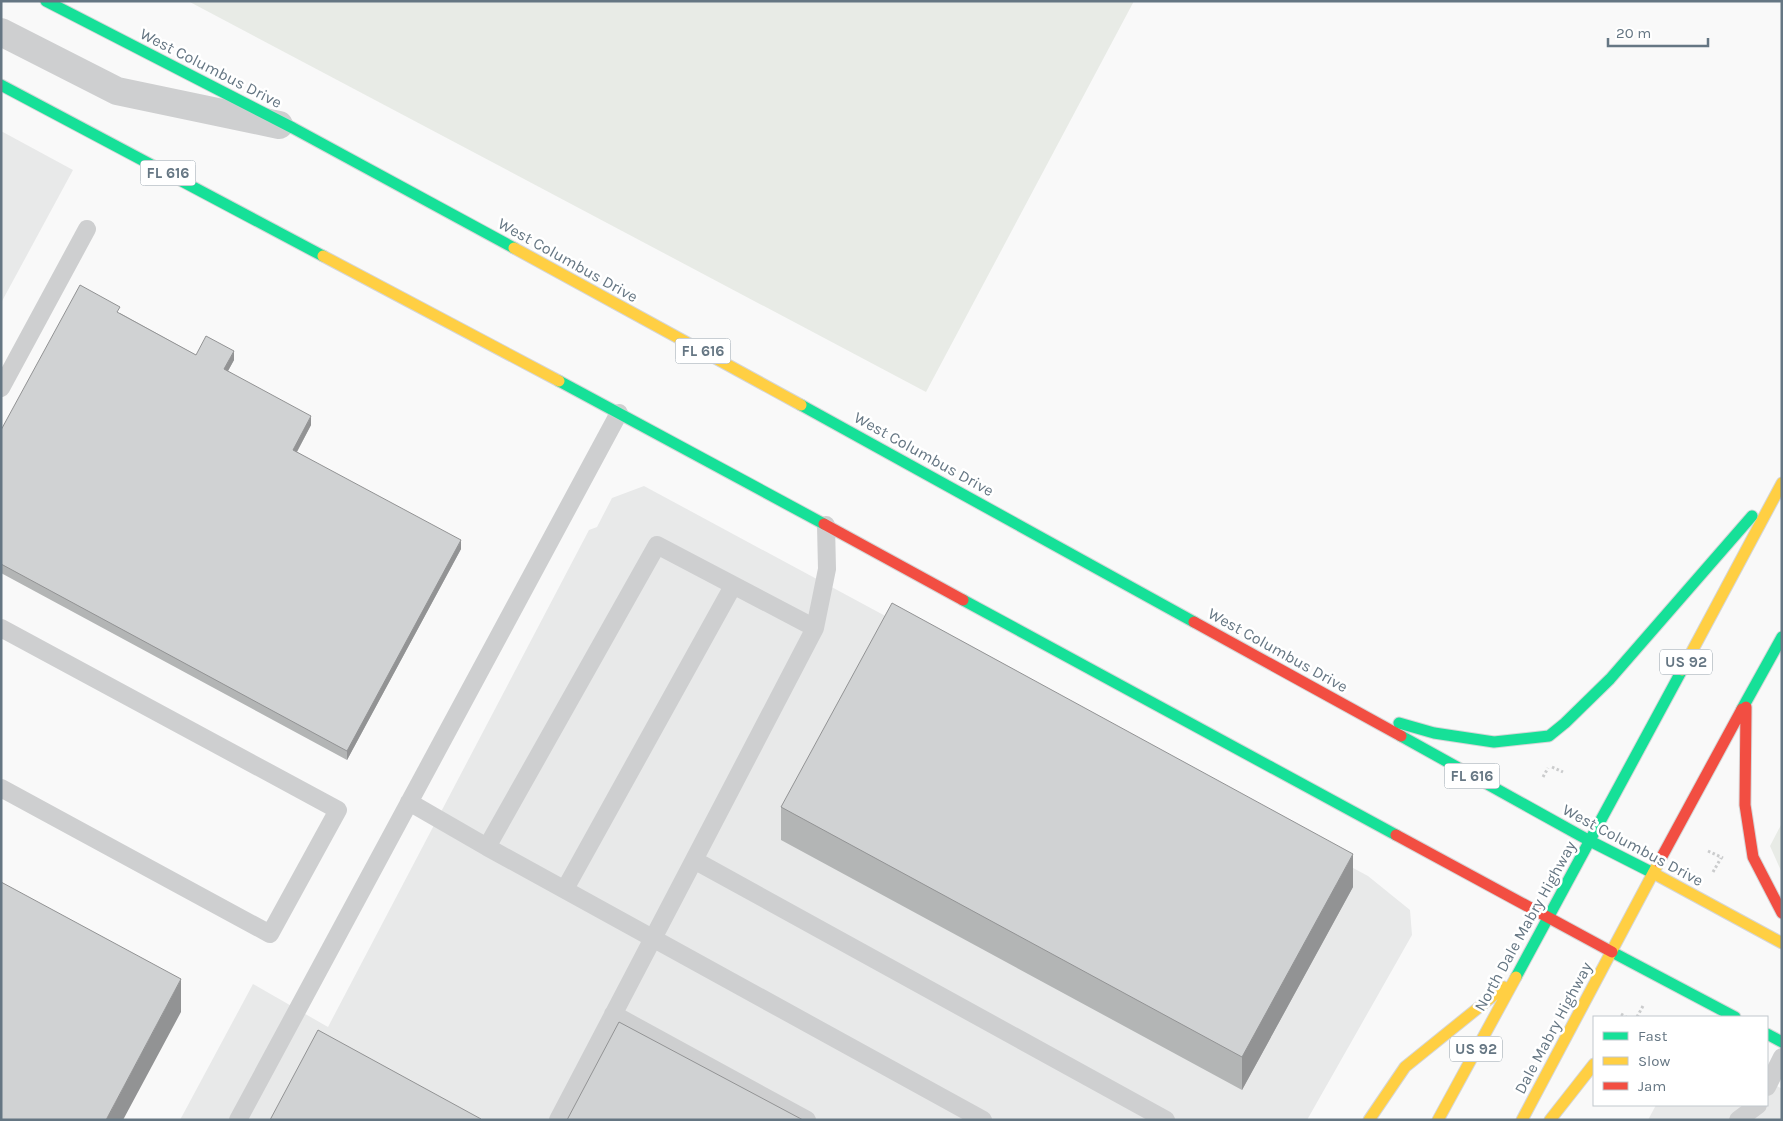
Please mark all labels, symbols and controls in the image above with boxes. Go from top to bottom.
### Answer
scale bar [1608,15,1708,47]
street label: West Columbus Drive [137,24,285,112]
text: 20 m [1616,24,1651,42]
road number: FL 616 [140,160,196,186]
street label: West Columbus Drive [495,214,641,306]
road number: FL 616 [676,338,730,364]
street label: West Columbus Drive [851,408,997,500]
street label: West Columbus Drive [1205,604,1351,696]
road number: US 92 [1660,650,1712,674]
road number: FL 616 [1444,764,1500,788]
street label: West Columbus Drive [1559,800,1707,890]
street label: North Dale Mabry Highway [1470,837,1580,1014]
street label: Dale Mabry Highway [1510,958,1596,1097]
legend [1593,1016,1768,1106]
text: Fast [1638,1027,1668,1045]
road number: US 92 [1450,1036,1502,1062]
text: Slow [1638,1052,1670,1070]
text: Jam [1638,1077,1666,1095]

